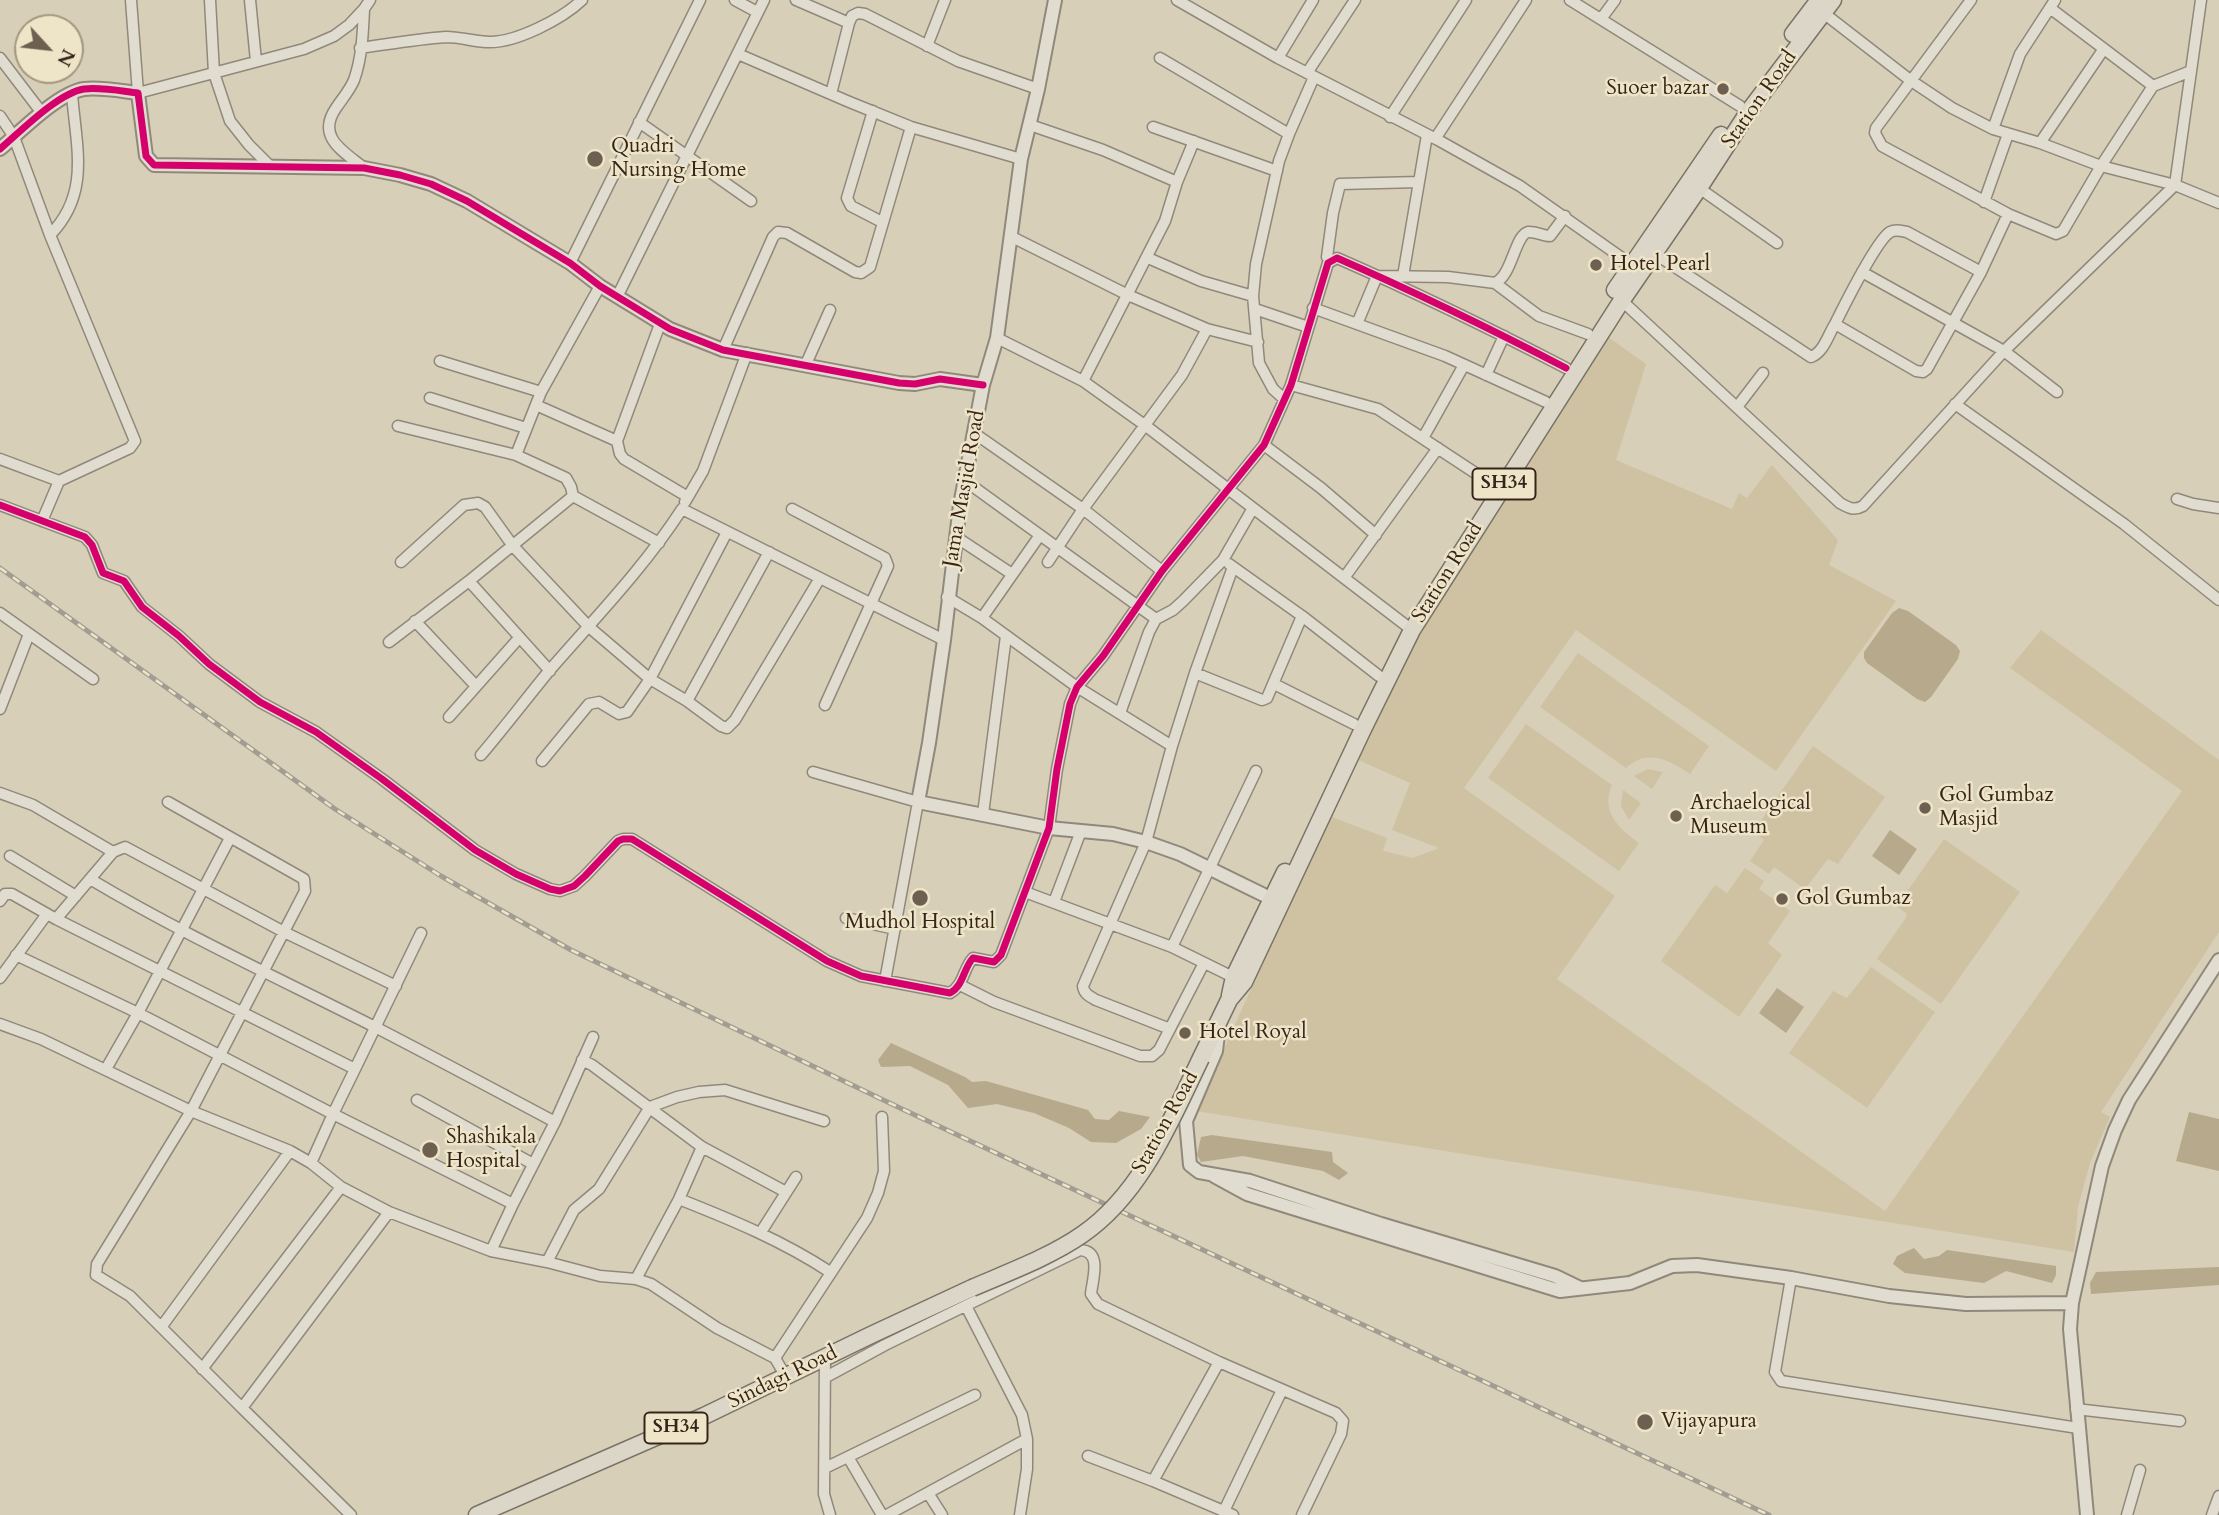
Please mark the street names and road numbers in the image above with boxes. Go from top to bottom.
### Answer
street label: Station Road [1717,46,1803,154]
street label: Jama Masjid Road [939,408,991,570]
road number: SH34 [1472,468,1536,499]
street label: Station Road [1407,518,1489,628]
street label: Station Road [1127,1067,1205,1179]
street label: Sindagi Road [724,1341,842,1415]
road number: SH34 [644,1412,708,1444]

